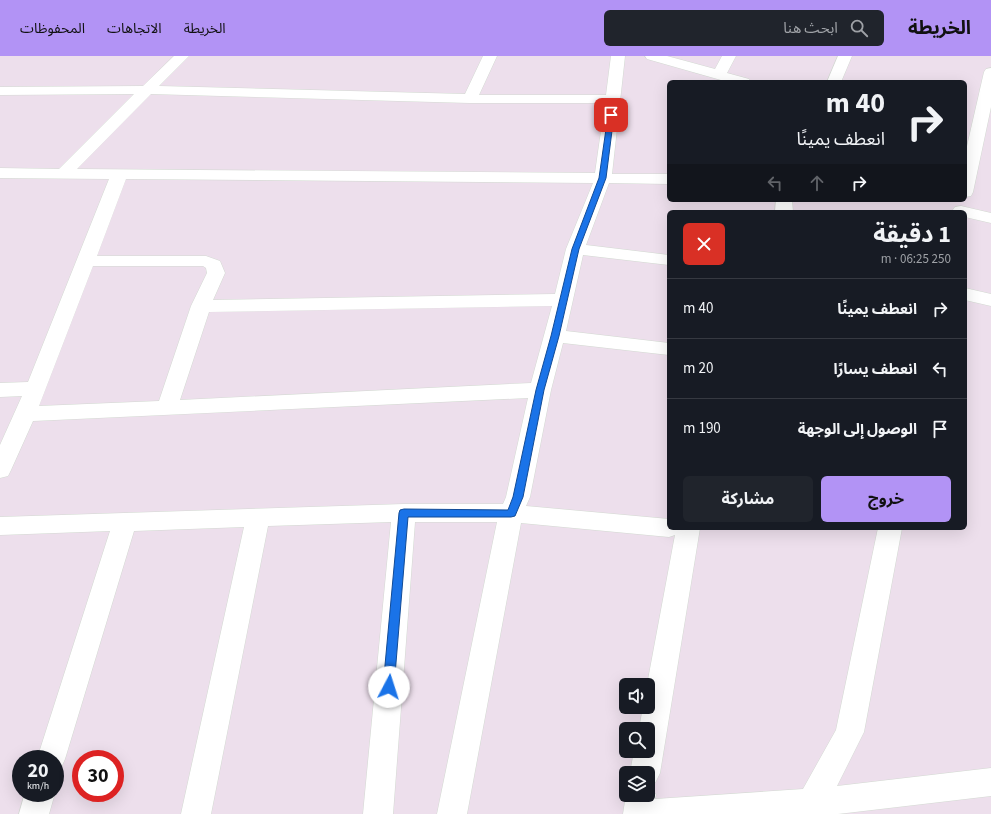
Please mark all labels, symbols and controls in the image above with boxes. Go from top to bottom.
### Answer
search box [604,10,884,46]
text: الخريطة [908,15,971,42]
icon: search [848,17,870,39]
text: ابحث هنا [783,18,838,39]
text: المحفوظات [20,19,85,39]
text: الاتجاهات [107,19,162,39]
text: الخريطة [184,19,226,39]
text: 40 m [826,83,885,123]
icon: right [899,96,951,148]
pin [594,98,628,132]
icon: arrive [600,104,622,126]
text: انعطف يمينًا [796,127,885,152]
icon: left [764,172,786,194]
icon: ahead [806,172,828,194]
icon: right [848,172,870,194]
text: 1 دقيقة [873,217,951,252]
button: close [683,223,725,265]
text: 250 m · 06:25 [881,250,951,268]
text: 40 m [683,298,713,319]
icon: right [929,298,951,320]
text: انعطف يمينًا [837,299,917,320]
text: 20 m [683,358,713,379]
icon: left [929,358,951,380]
text: انعطف يسارًا [833,359,917,380]
text: 190 m [683,418,721,439]
icon: arrive [929,418,951,440]
text: الوصول إلى الوجهة [798,419,917,440]
button: مشاركة [683,476,813,522]
button: خروج [821,476,951,522]
position arrow [368,666,410,708]
map controls [619,678,655,802]
button: sound [619,678,655,714]
button: search [619,722,655,758]
speed limit sign: 30 [72,750,124,802]
text: 20 [27,757,49,785]
button: layers [619,766,655,802]
text: km/h [27,779,49,793]

